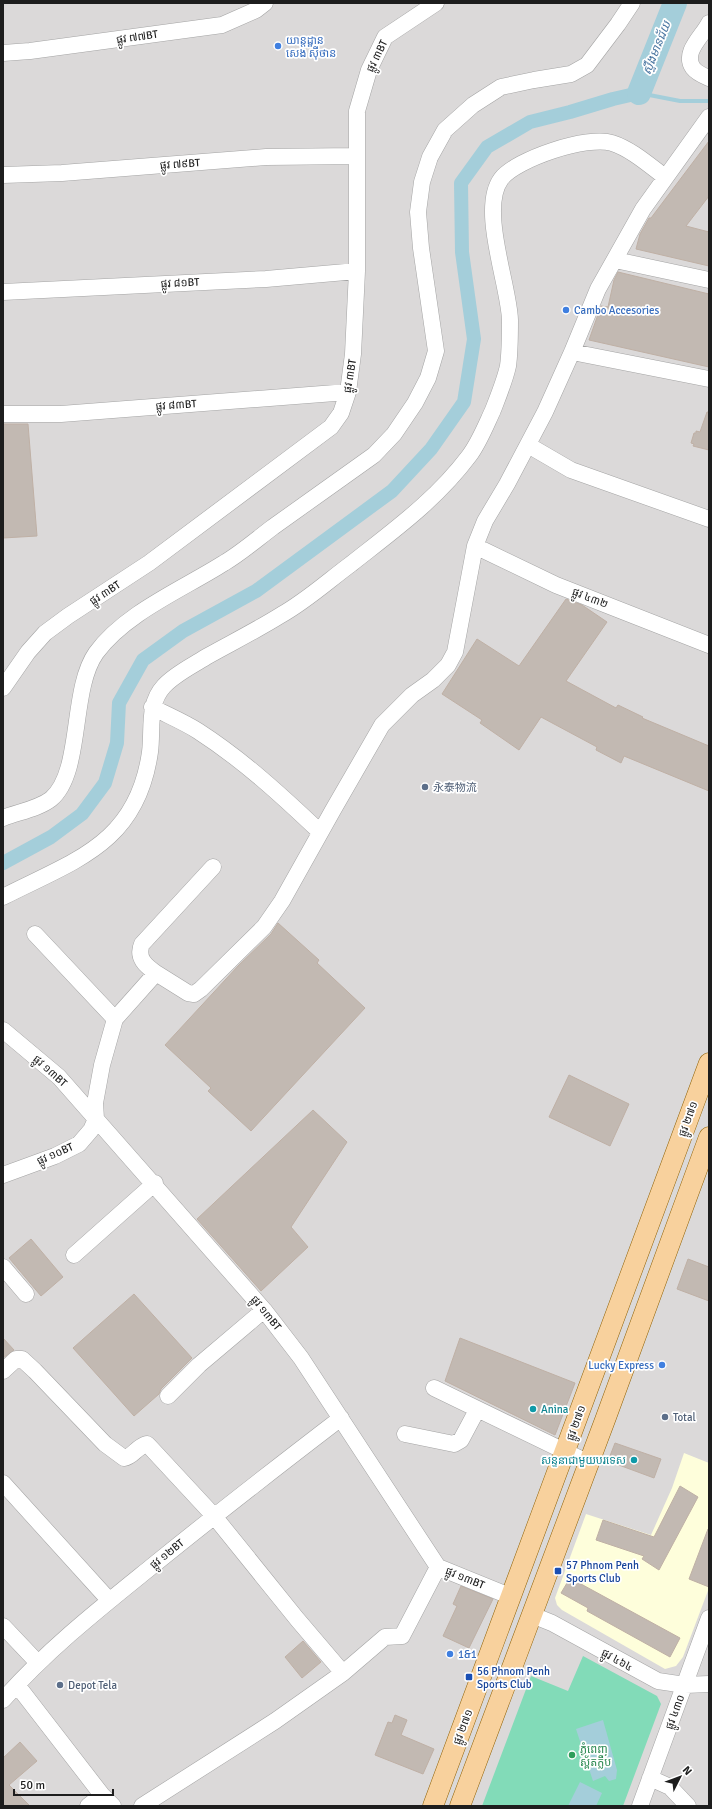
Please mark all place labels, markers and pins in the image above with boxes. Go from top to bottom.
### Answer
place label: យាន្ដដ្ឋាន សេង ស៊ីថាន [286,34,336,60]
marker: យាន្ដដ្ឋាន សេង ស៊ីថាន [273,41,283,51]
place label: Cambo Accesories [574,304,659,317]
marker: Cambo Accesories [561,305,571,315]
place label: 永泰物流 [433,781,477,794]
marker: 永泰物流 [420,782,430,792]
place label: Lucky Express [588,1359,654,1372]
marker: Lucky Express [657,1360,667,1370]
place label: Anina [541,1403,569,1416]
marker: Anina [528,1404,538,1414]
place label: Total [673,1411,696,1424]
marker: Total [660,1412,670,1422]
place label: សន្ទនាជាមួយបរទេស [541,1454,626,1467]
marker: សន្ទនាជាមួយបរទេស [629,1455,639,1465]
place label: 57 Phnom Penh Sports Club [566,1559,639,1585]
marker: 57 Phnom Penh Sports Club [553,1566,563,1576]
place label: 1&1 [458,1648,477,1661]
marker: 1&1 [445,1649,455,1659]
place label: 56 Phnom Penh Sports Club [477,1665,550,1691]
marker: 56 Phnom Penh Sports Club [464,1672,474,1682]
place label: Depot Tela [68,1679,118,1692]
marker: Depot Tela [55,1680,65,1690]
place label: ភ្នំពេញ ស្ព័តក្លឹប [580,1742,611,1769]
marker: ភ្នំពេញ ស្ព័តក្លឹប [567,1750,577,1760]

